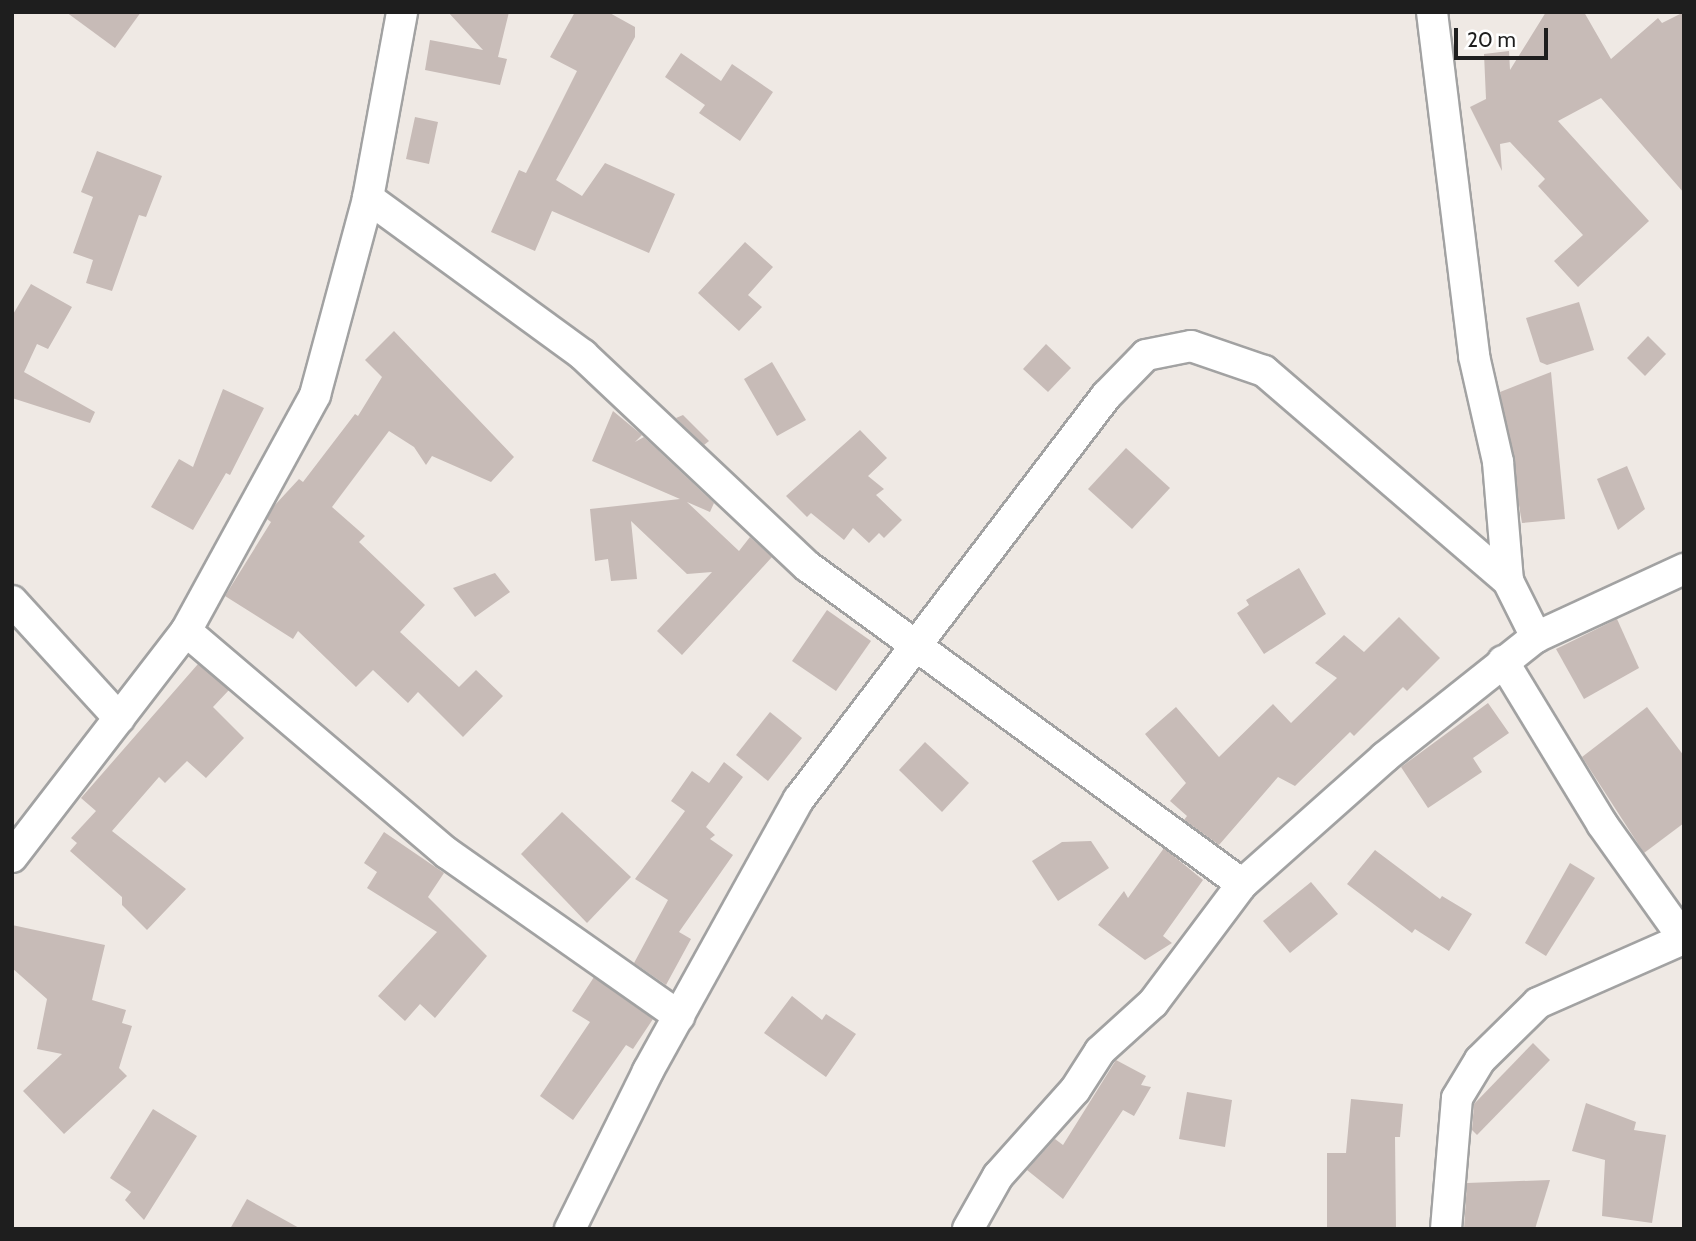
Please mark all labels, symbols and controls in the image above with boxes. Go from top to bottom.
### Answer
scale bar [1458,14,1552,58]
text: 20 m [1467,27,1516,52]

